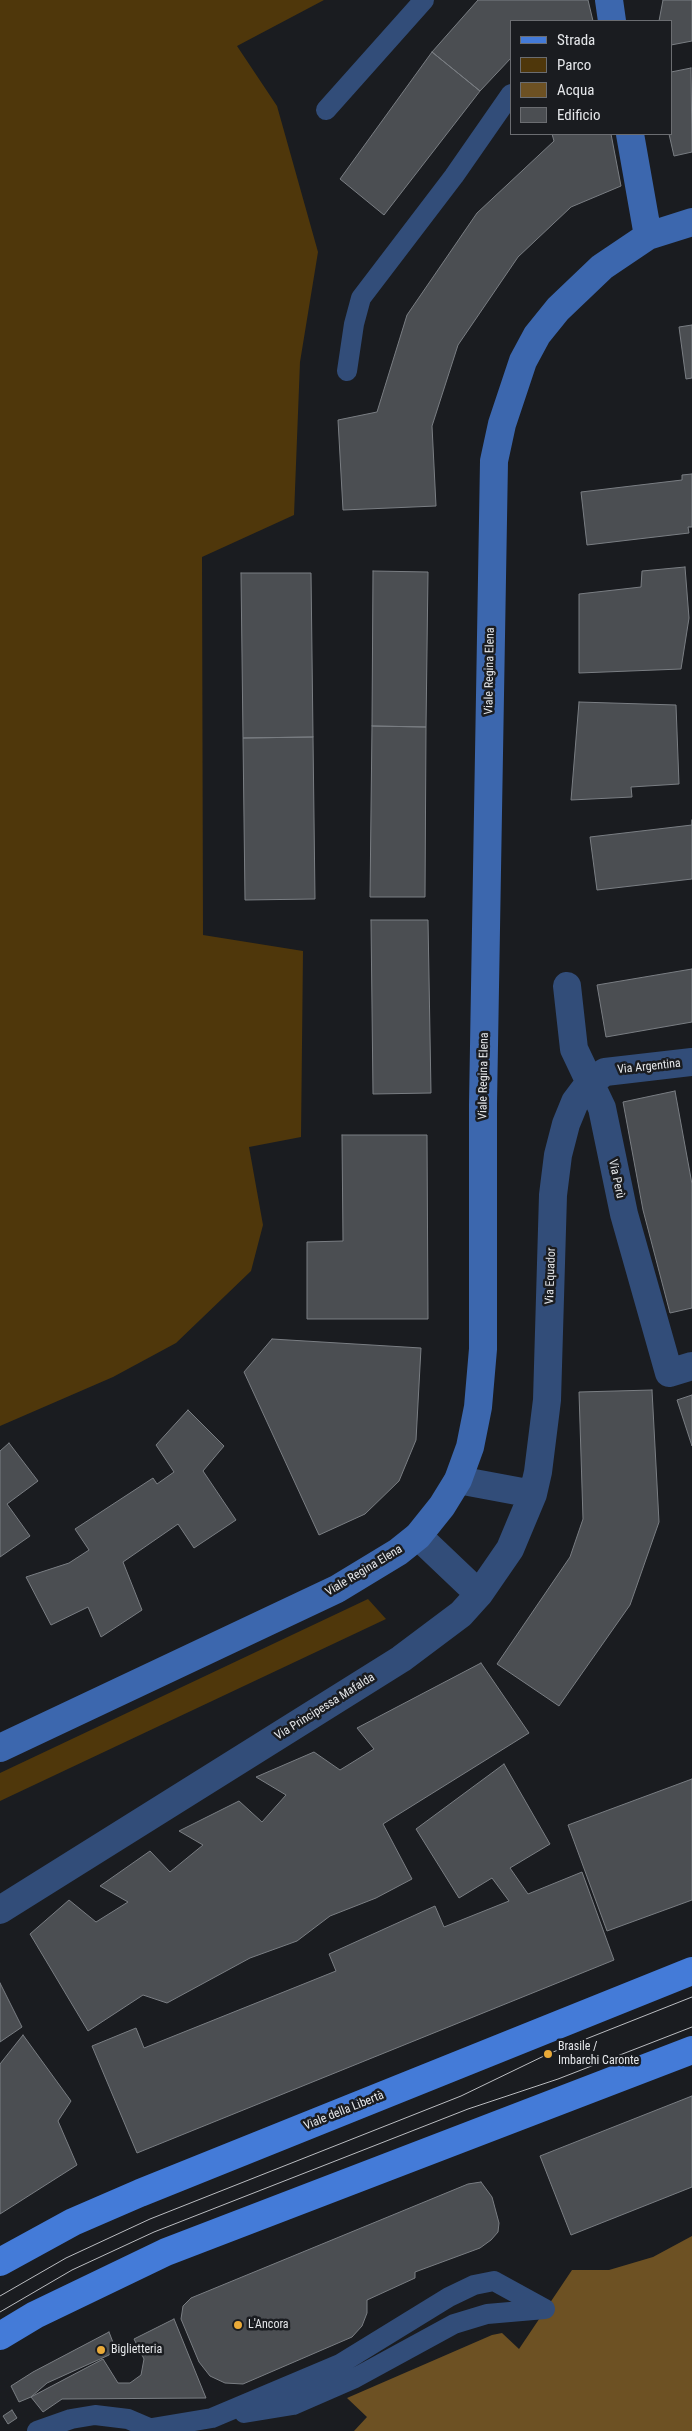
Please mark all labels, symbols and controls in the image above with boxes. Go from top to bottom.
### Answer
legend [510,20,672,135]
text: Strada [557,31,595,49]
text: Parco [557,56,591,74]
text: Acqua [557,81,595,99]
text: Edificio [557,106,600,124]
street label: Viale Regina Elena [482,627,498,715]
street label: Viale Regina Elena [476,1032,492,1120]
street label: Via Argentina [617,1057,681,1077]
street label: Via Perù [605,1158,627,1200]
street label: Via Equador [543,1247,559,1305]
street label: Viale Regina Elena [323,1542,405,1600]
street label: Via Principessa Mafalda [272,1670,378,1744]
place label: Brasile / Imbarchi Caronte [558,2040,639,2068]
marker: Brasile / Imbarchi Caronte [542,2048,554,2060]
street label: Viale della Libertà [302,2088,386,2134]
place label: L'Ancora [248,2318,289,2332]
marker: L'Ancora [232,2319,244,2331]
place label: Biglietteria [111,2343,162,2357]
marker: Biglietteria [95,2344,107,2356]

